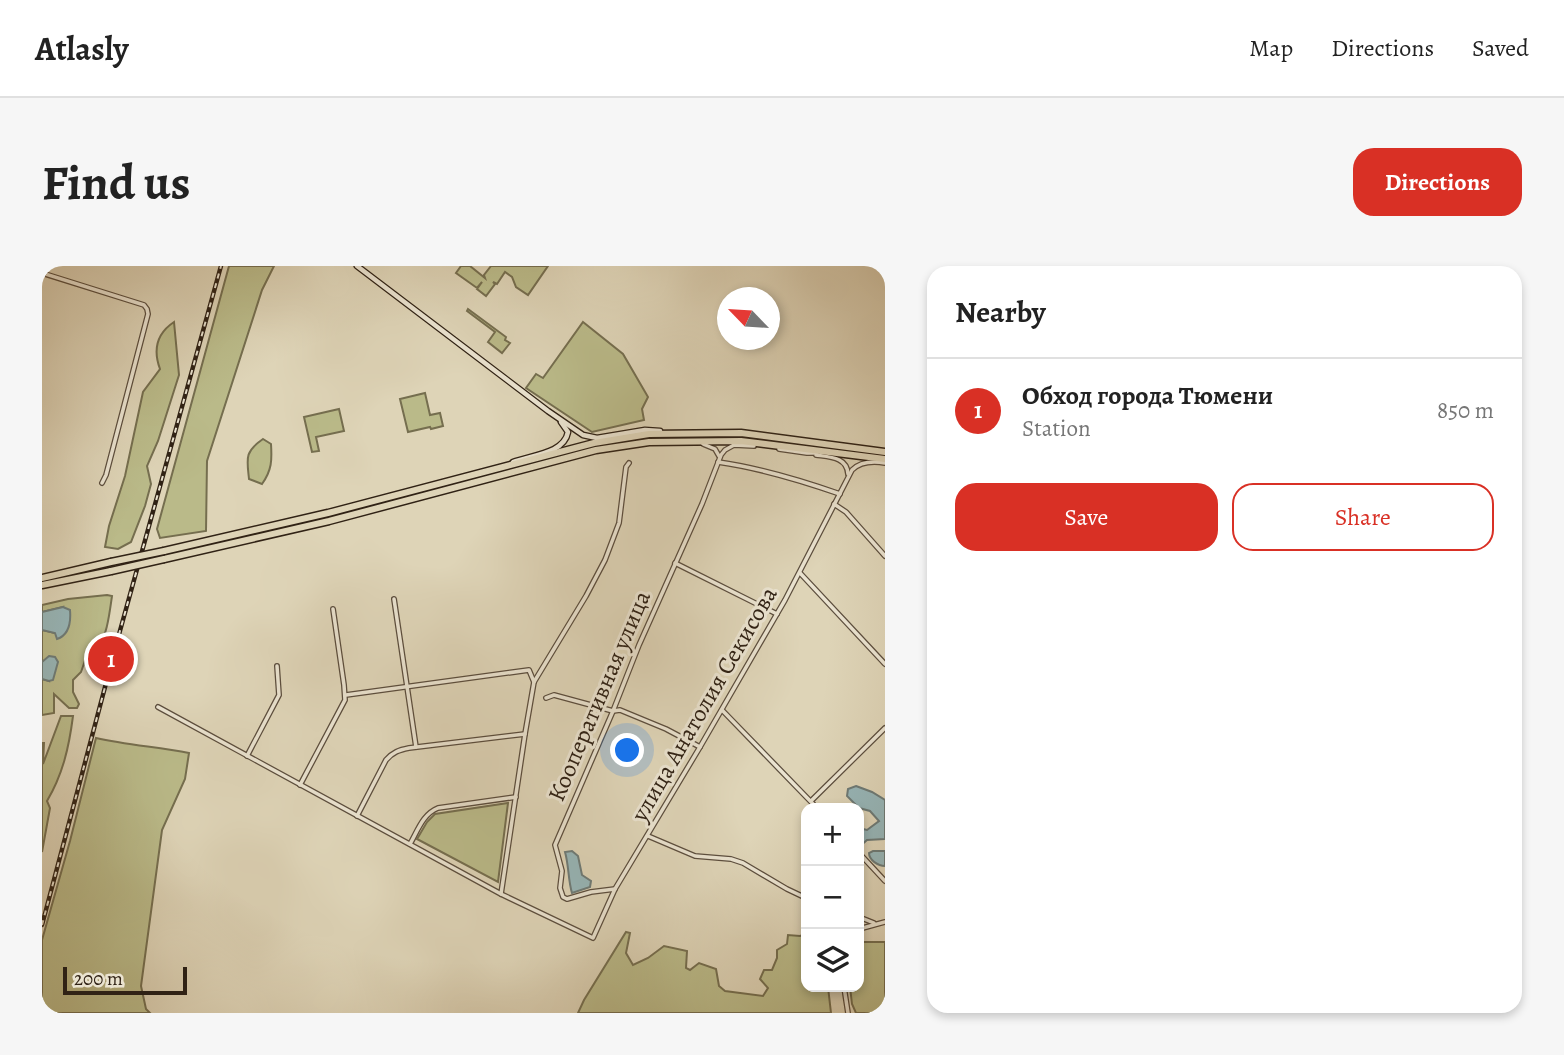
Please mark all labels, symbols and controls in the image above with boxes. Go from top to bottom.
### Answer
text: Atlasly [35,26,129,71]
text: Map [1249,32,1293,64]
text: Directions [1331,32,1434,64]
text: Saved [1472,32,1529,64]
button: Directions [1353,148,1522,216]
text: Find us [42,149,190,216]
north arrow [717,287,780,350]
text: Nearby [955,292,1046,332]
text: Обход города Тюмени [1022,378,1273,413]
text: 1 [974,395,982,426]
text: 850 m [1437,395,1494,426]
text: Station [1022,413,1091,444]
button: Save [955,483,1218,551]
button: Share [1232,483,1494,551]
street label: улица Анатолия Секисова [623,581,784,828]
street label: Кооперативная улица [540,586,658,806]
pin: 1 [88,633,134,685]
your location [610,733,644,767]
map controls [801,803,864,992]
button: + [801,803,864,866]
button: − [801,866,864,929]
button: layers [801,929,864,992]
scale bar [63,964,187,996]
text: 200 m [74,966,123,992]

